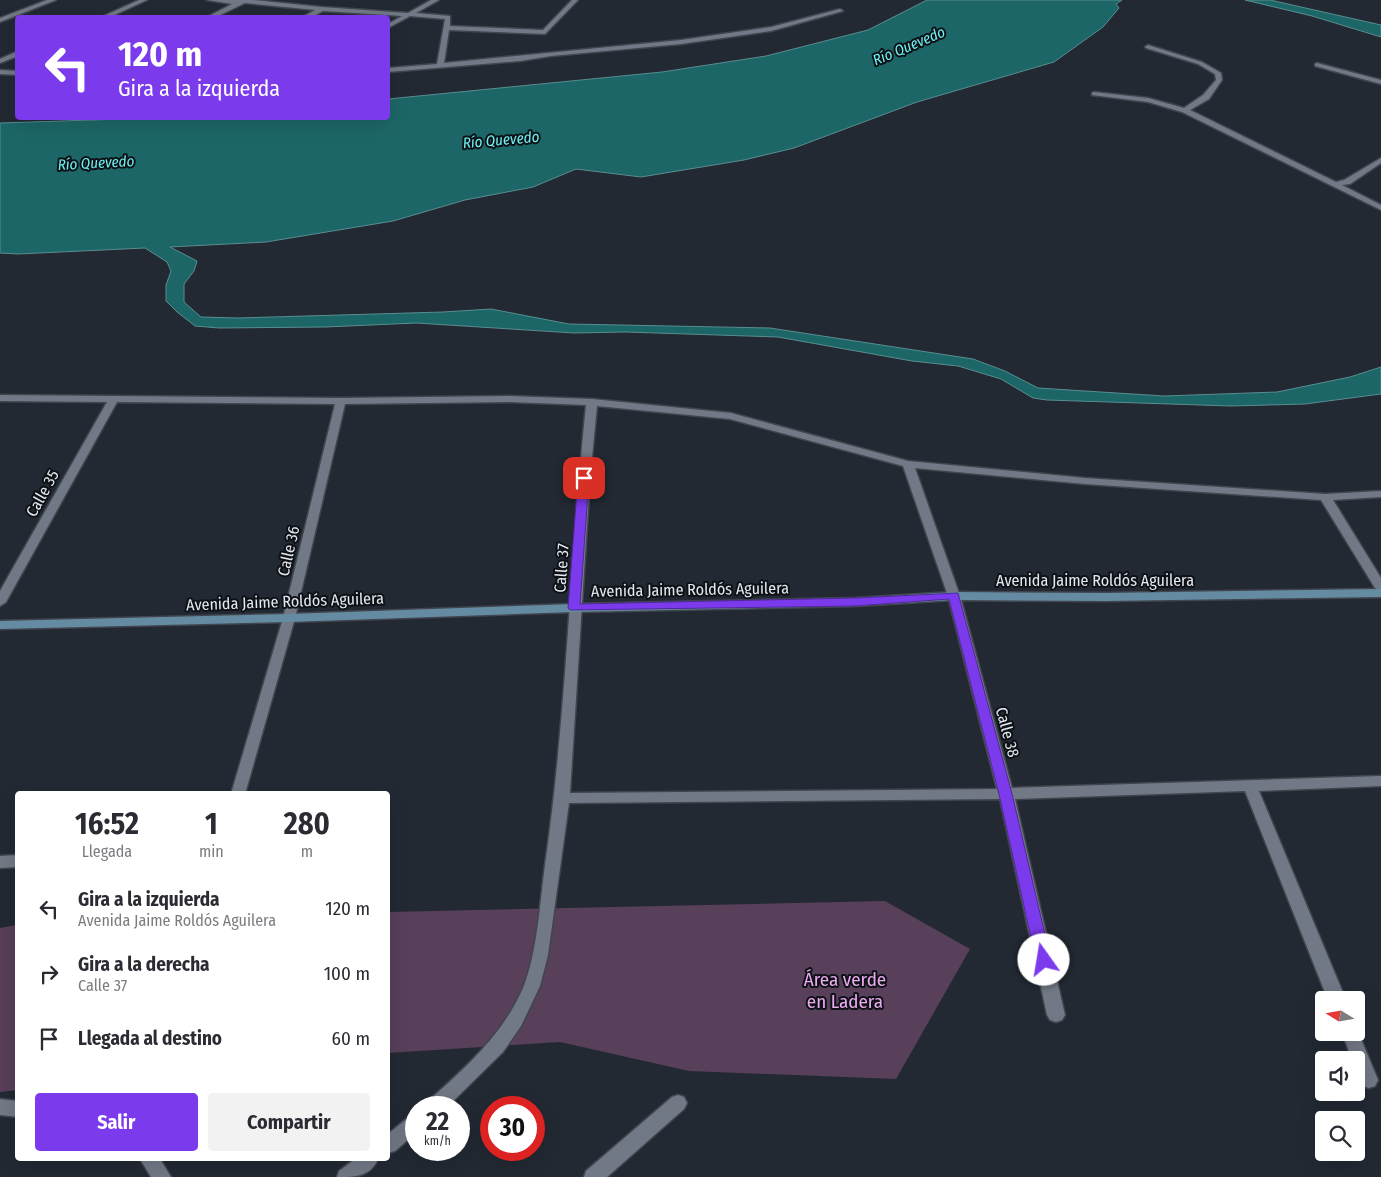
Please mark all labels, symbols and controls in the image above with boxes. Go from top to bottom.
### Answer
water label: Río Quevedo [870,23,948,69]
text: 120 m [118,33,202,75]
icon: left [35,35,100,100]
text: Gira a la izquierda [118,75,280,102]
water label: Río Quevedo [462,128,540,152]
water label: Río Quevedo [57,152,135,174]
pin [563,457,605,499]
icon: arrive [570,464,598,492]
street label: Calle 35 [22,467,63,520]
street label: Calle 36 [274,524,303,578]
street label: Calle 37 [550,542,573,593]
street label: Avenida Jaime Roldós Aguilera [996,571,1194,590]
street label: Avenida Jaime Roldós Aguilera [591,578,789,601]
street label: Avenida Jaime Roldós Aguilera [186,589,384,614]
street label: Calle 38 [992,705,1023,759]
text: 16:52 [75,806,139,842]
text: 1 [205,806,218,842]
text: 280 [284,806,330,842]
text: Llegada [82,842,132,861]
text: min [199,842,224,861]
text: m [301,842,313,861]
text: Gira a la izquierda [78,888,220,911]
icon: left [35,895,63,923]
text: 120 m [325,897,370,920]
text: Avenida Jaime Roldós Aguilera [78,911,276,930]
position arrow [1017,933,1069,985]
text: Gira a la derecha [78,953,210,976]
icon: right [35,960,63,988]
text: 100 m [324,962,370,985]
park label: Área verde en Ladera [804,968,886,1013]
text: Calle 37 [78,976,127,995]
north arrow [1315,991,1365,1041]
map controls [1315,991,1365,1161]
icon: arrive [35,1025,63,1053]
text: Llegada al destino [78,1027,222,1050]
text: 60 m [332,1027,370,1050]
button: sound [1315,1051,1365,1101]
button: Salir [35,1093,198,1151]
button: Compartir [208,1093,370,1151]
speed limit sign: 30 [480,1096,545,1161]
text: 22 [426,1107,449,1137]
button: search [1315,1111,1365,1161]
text: km/h [424,1134,451,1148]

